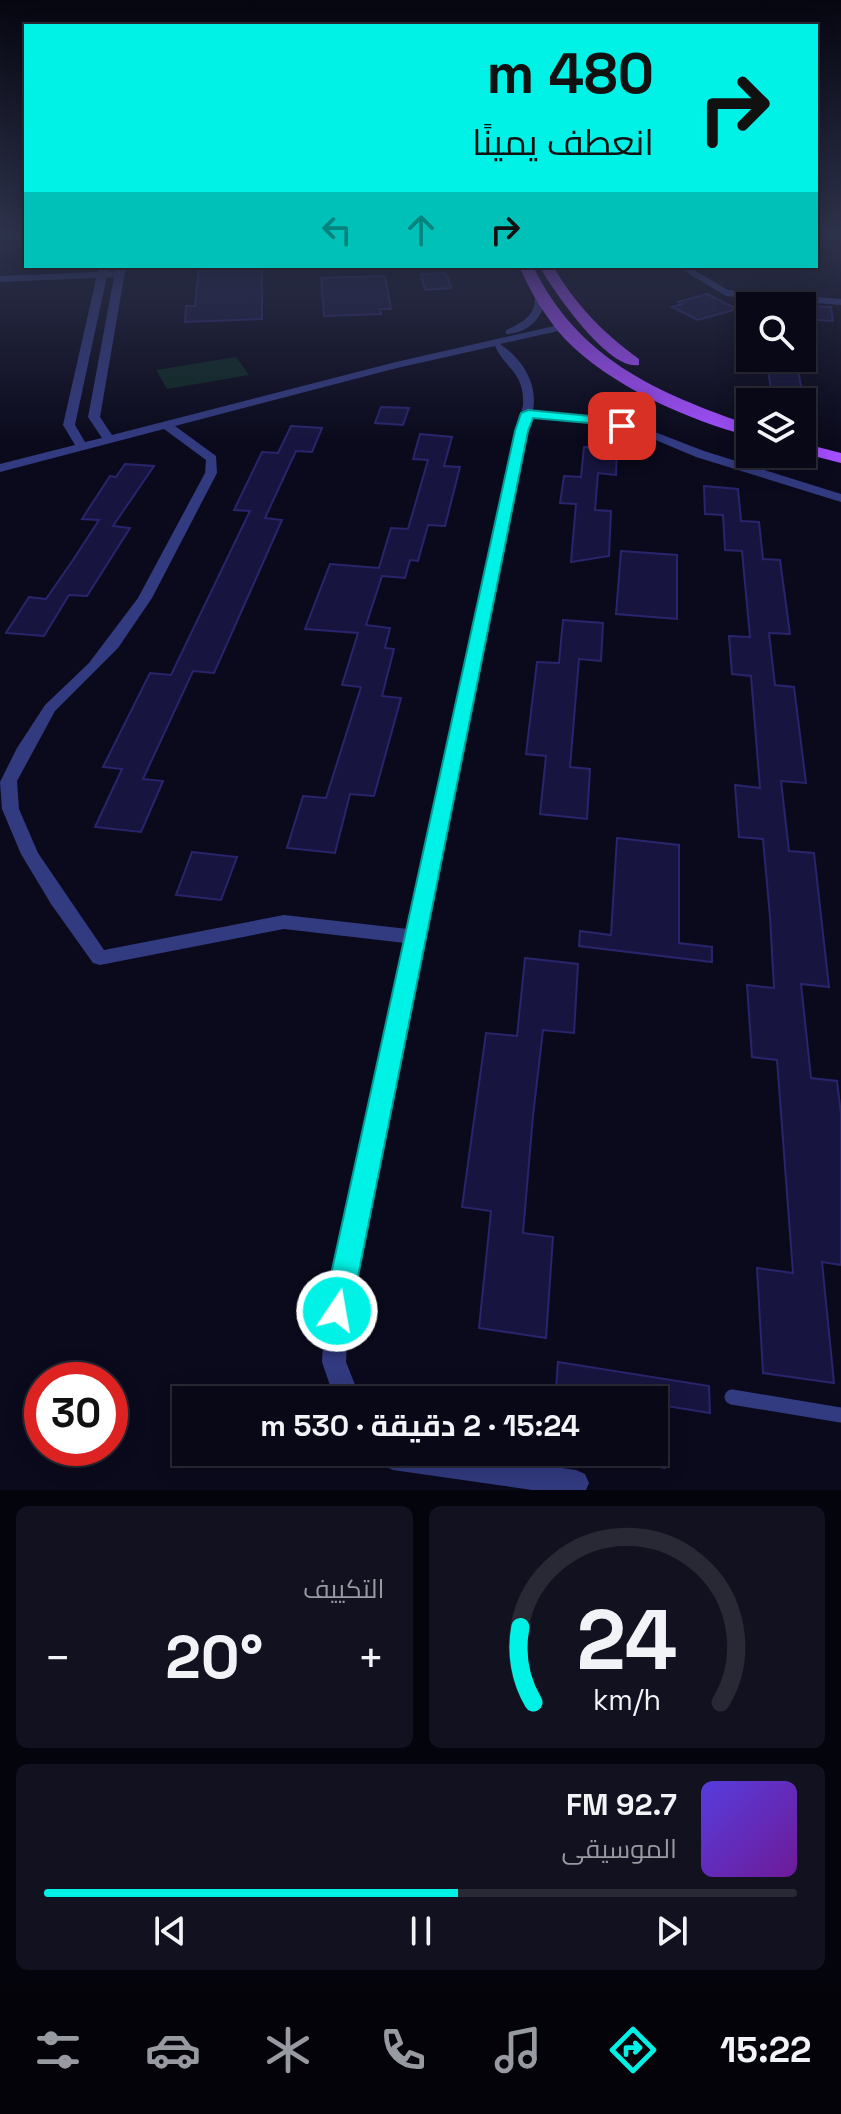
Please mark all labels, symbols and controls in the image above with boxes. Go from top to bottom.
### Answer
text: 480 m [486,38,654,109]
icon: right [682,56,786,160]
text: انعطف يمينًا [472,120,654,166]
icon: left [315,208,359,252]
icon: ahead [399,208,443,252]
icon: right [483,208,527,252]
map controls [736,292,816,468]
button: search [736,292,816,372]
button: layers [736,388,816,468]
pin [588,392,656,460]
icon: arrive [600,404,644,448]
position arrow [295,1269,379,1353]
speed limit sign: 30 [24,1362,128,1466]
text: 15:24 · 2 دقيقة · 530 m [260,1406,580,1445]
text: التكييف [303,1572,385,1606]
text: 24 [576,1587,677,1693]
text: 20° [165,1619,263,1696]
text: − [44,1630,71,1686]
text: + [357,1630,384,1686]
text: km/h [593,1682,661,1718]
text: 92.7 FM [566,1785,677,1824]
text: الموسيقى [562,1832,677,1866]
icon: previous [148,1909,192,1953]
icon: pause [399,1909,443,1953]
icon: next [650,1909,694,1953]
icon: filters [30,2022,86,2078]
icon: car [145,2022,201,2078]
icon: climate [260,2022,316,2078]
icon: phone [375,2022,431,2078]
icon: music [490,2022,546,2078]
icon: directions [605,2022,661,2078]
text: 15:22 [720,2027,811,2073]

